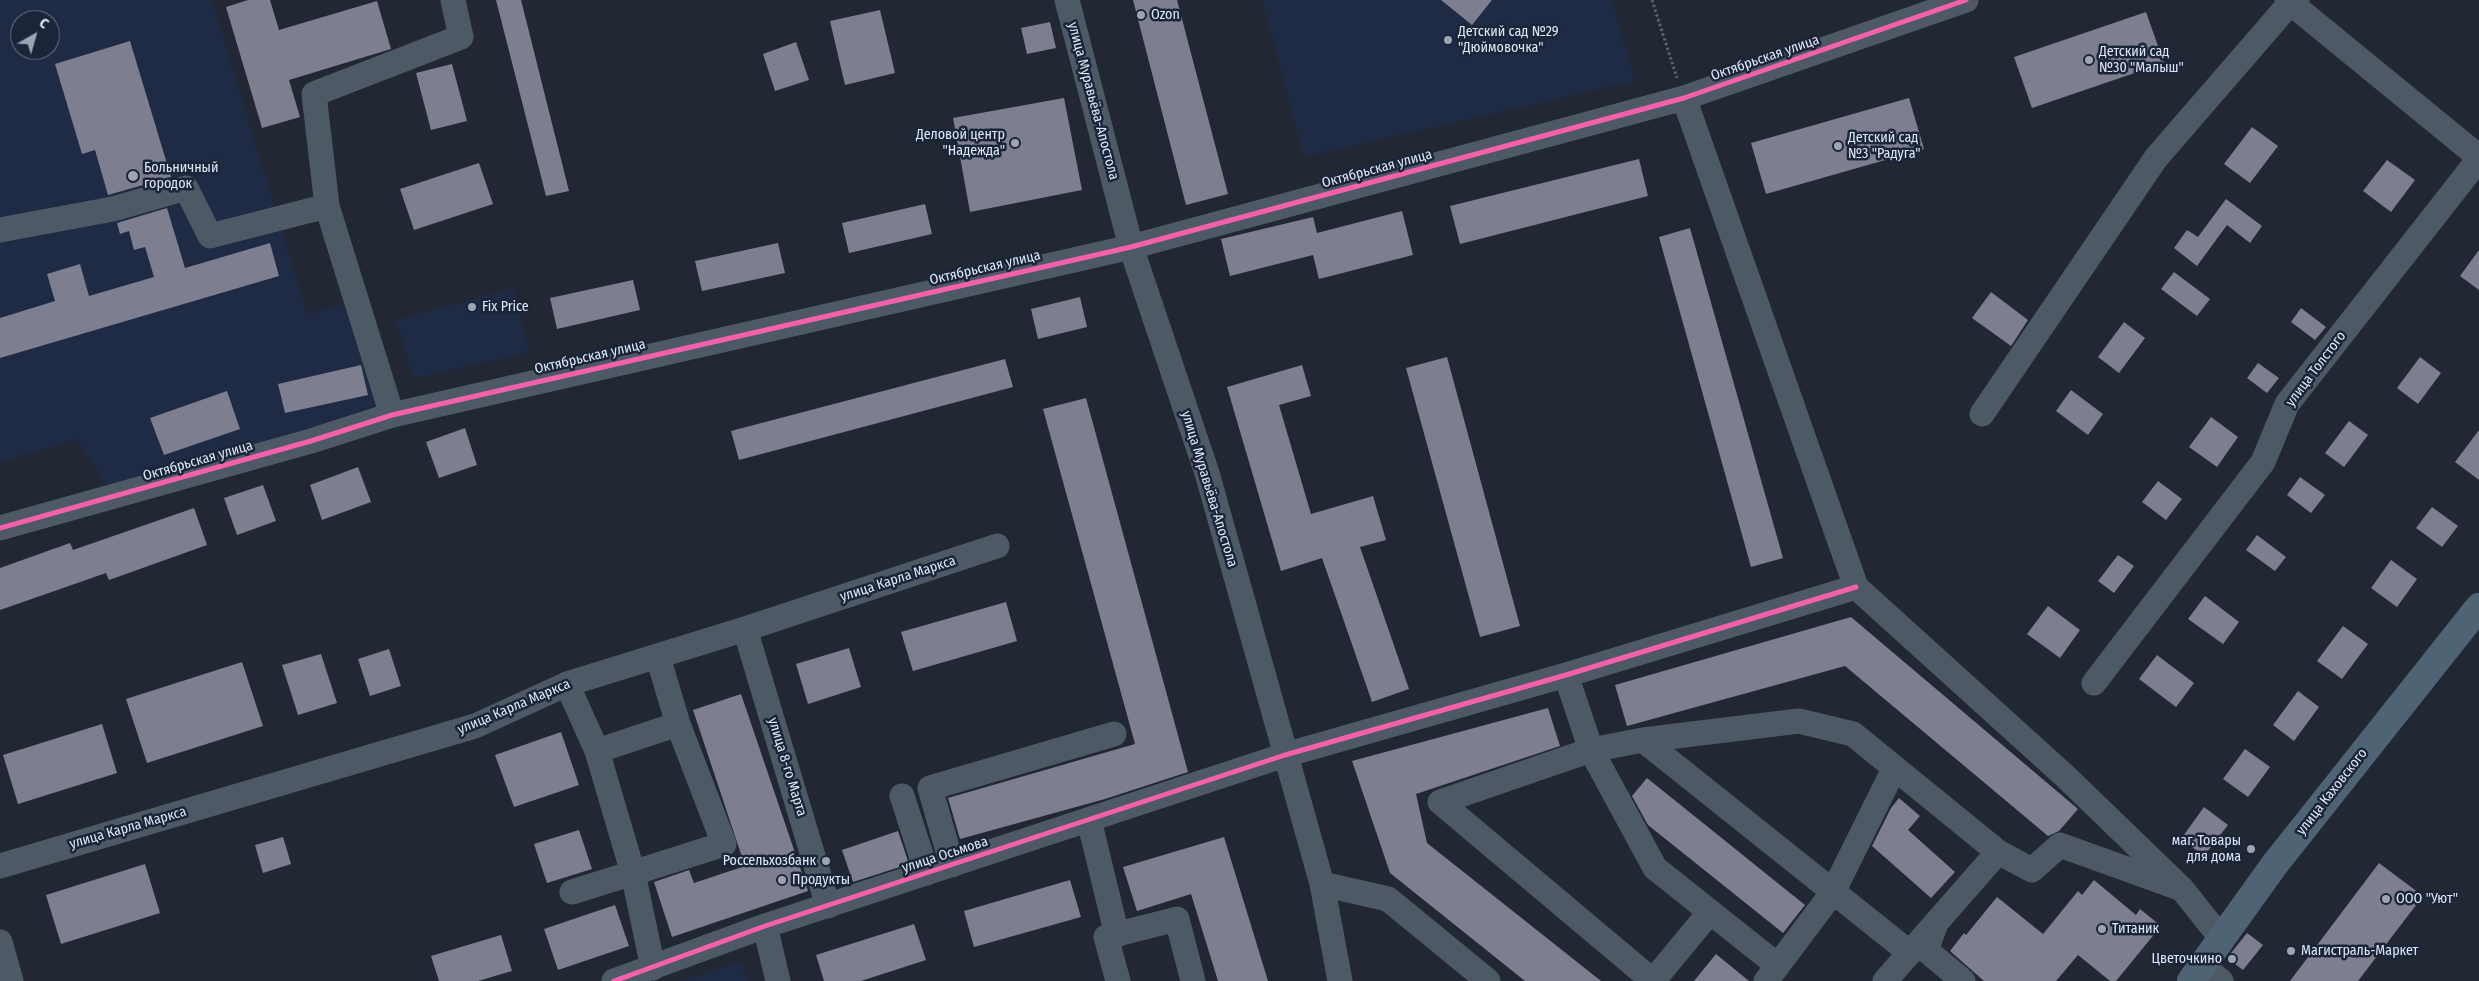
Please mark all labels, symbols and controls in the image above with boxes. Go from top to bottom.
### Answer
place label: Ozon [1151,7,1180,23]
marker: Ozon [1135,9,1147,21]
north arrow [10,10,60,60]
text: С [36,15,52,33]
street label: улица Муравьёва-Апостола [1064,20,1122,182]
place label: Детский сад №29 "Дюймовочка" [1458,24,1559,56]
street label: Октябрьская улица [1709,32,1821,84]
marker: Детский сад №29 "Дюймовочка" [1442,34,1454,46]
place label: Детский сад №30 "Малыш" [2099,44,2184,76]
marker: Детский сад №30 "Малыш" [2083,54,2095,66]
place label: Деловой центр "Надежда" [916,127,1005,160]
place label: Детский сад №3 "Радуга" [1848,130,1921,162]
marker: Деловой центр "Надежда" [1009,137,1021,149]
marker: Детский сад №3 "Радуга" [1832,140,1844,152]
street label: Октябрьская улица [1320,146,1434,192]
place label: Больничный городок [144,160,218,192]
marker: Больничный городок [126,169,140,183]
street label: Октябрьская улица [928,247,1042,289]
place label: Fix Price [482,299,529,315]
marker: Fix Price [466,301,478,313]
street label: улица Толстого [2282,328,2350,410]
street label: Октябрьская улица [533,336,647,378]
street label: улица Муравьёва-Апостола [1177,409,1241,569]
street label: Октябрьская улица [141,437,255,485]
street label: улица Карла Маркса [838,552,958,606]
street label: улица Карла Маркса [455,676,573,738]
street label: улица 8-го Марта [764,716,810,818]
street label: улица Каховского [2293,745,2371,839]
street label: улица Карла Маркса [68,803,188,853]
street label: улица Осьмова [900,833,990,877]
place label: маг. Товары для дома [2172,833,2241,866]
marker: маг. Товары для дома [2245,843,2257,855]
place label: Россельхозбанк [723,853,816,869]
marker: Россельхозбанк [820,855,832,867]
place label: Продукты [792,872,850,888]
marker: Продукты [776,874,788,886]
place label: ООО "Уют" [2396,891,2458,907]
marker: ООО "Уют" [2380,893,2392,905]
place label: Титаник [2112,921,2159,937]
marker: Титаник [2096,923,2108,935]
place label: Магистраль-Маркет [2301,943,2418,959]
marker: Магистраль-Маркет [2285,945,2297,957]
place label: Цветочкино [2151,951,2222,967]
marker: Цветочкино [2226,953,2238,965]

